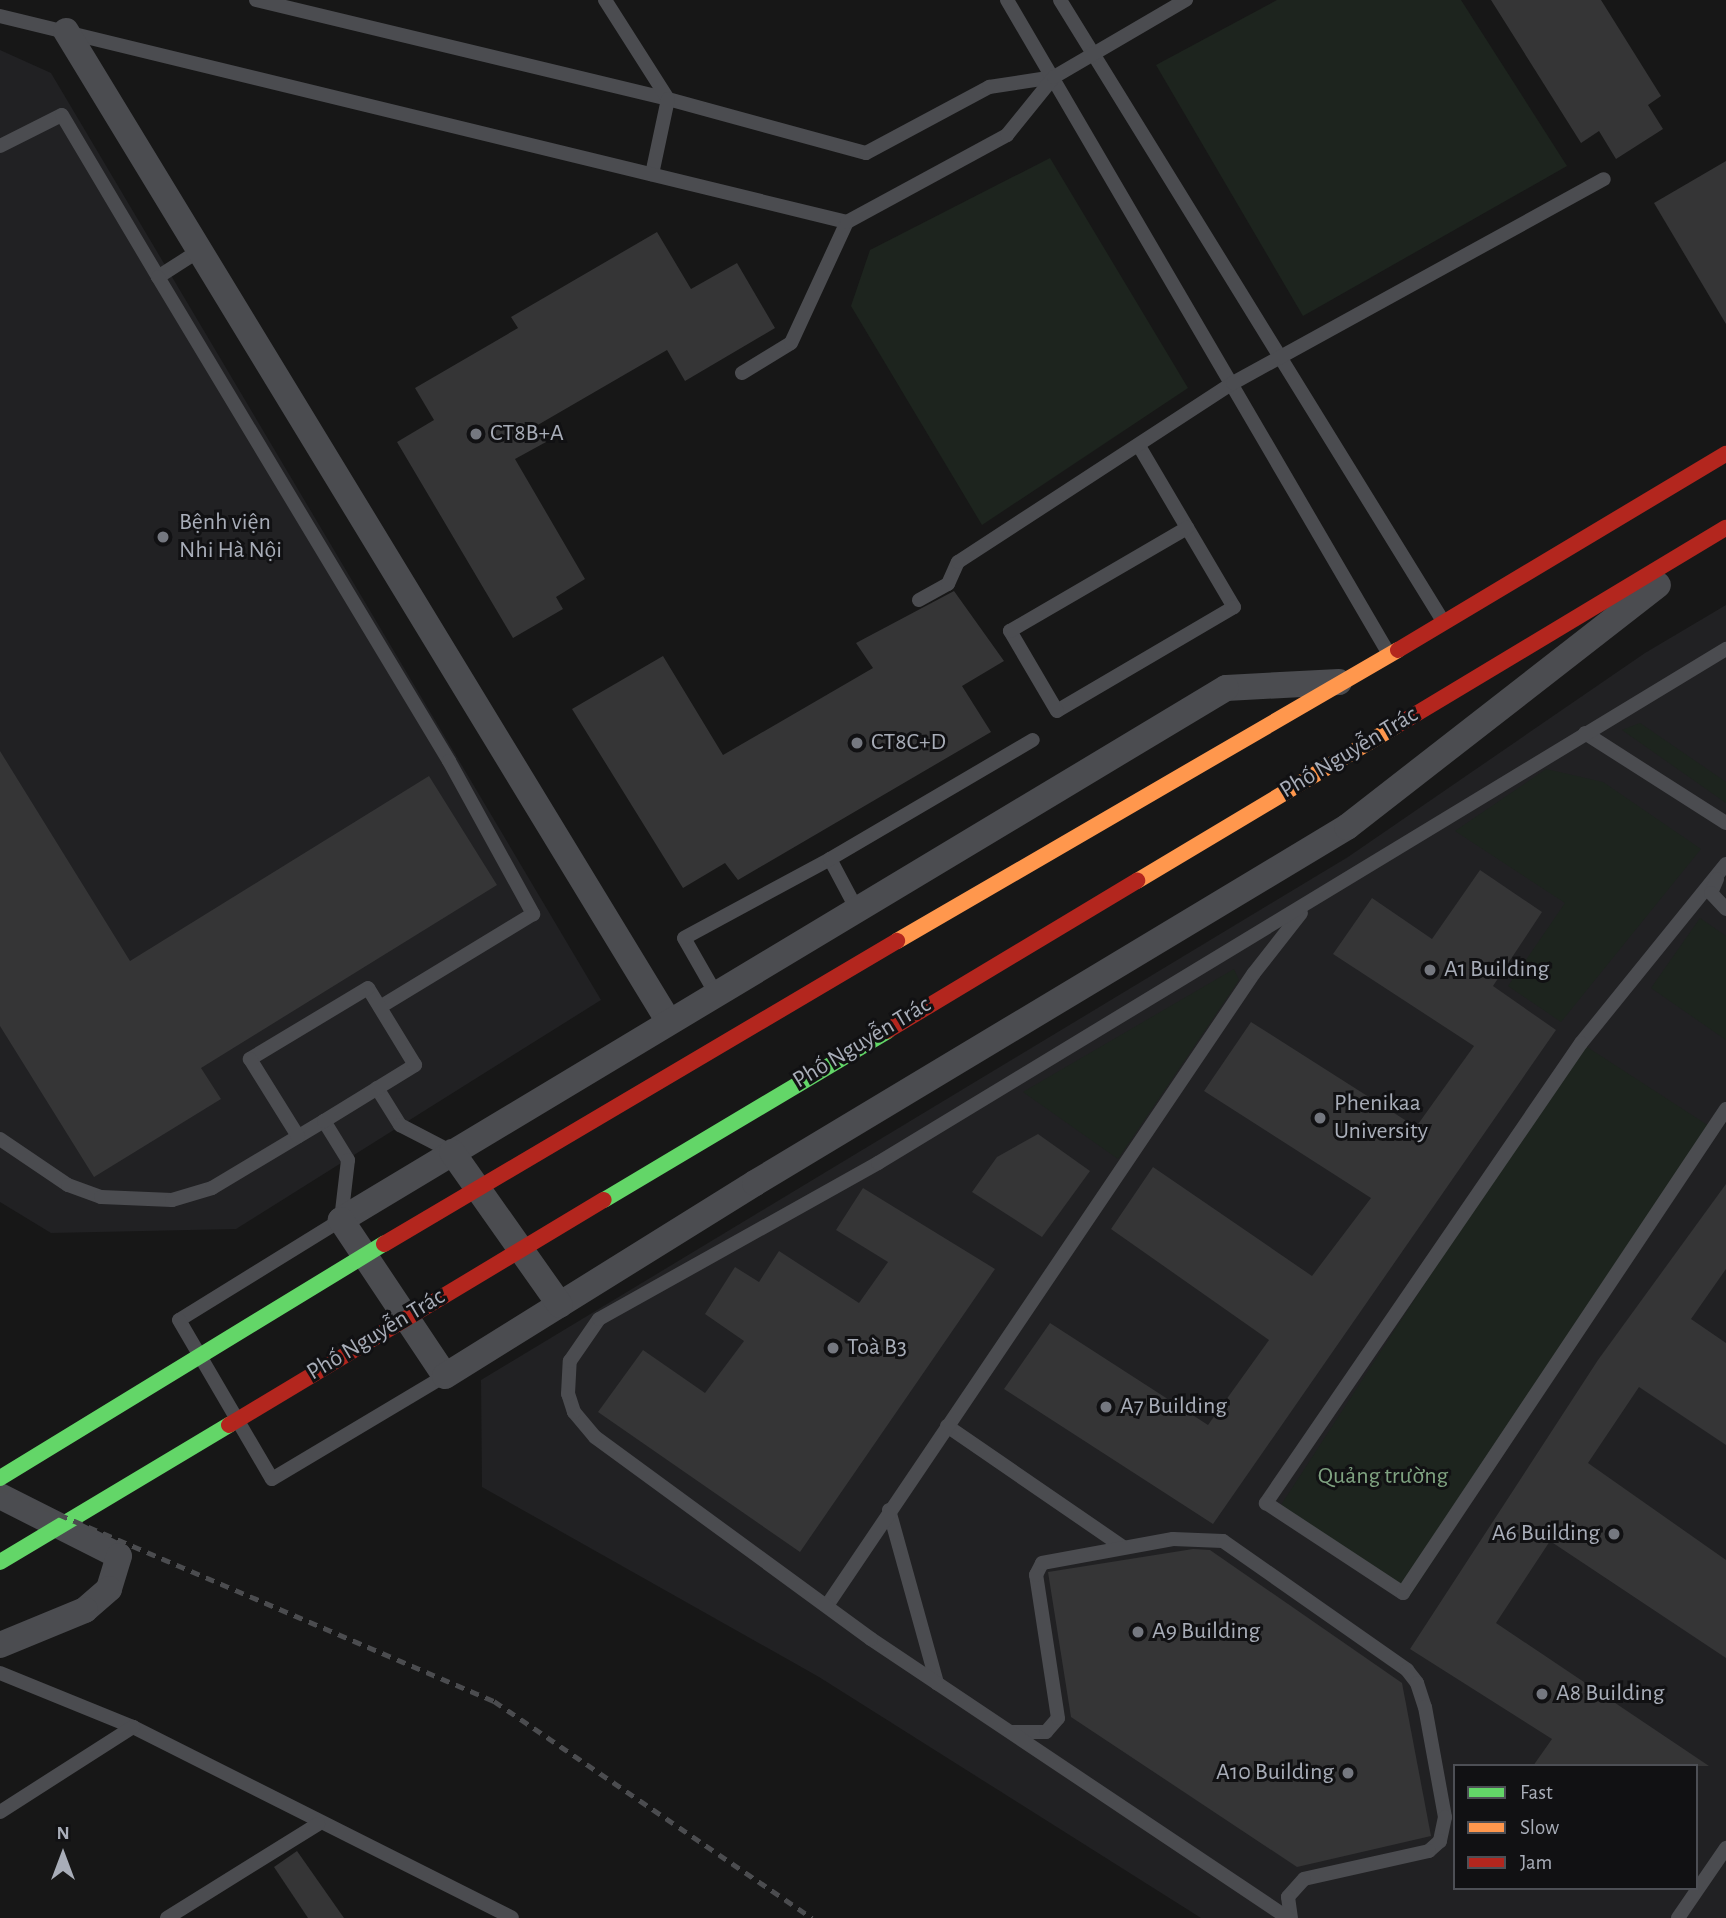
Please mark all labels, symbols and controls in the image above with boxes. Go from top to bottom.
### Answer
place label: CT8B+A [490,420,564,448]
marker: CT8B+A [468,426,484,442]
place label: Bệnh viện Nhi Hà Nội [179,509,282,565]
marker: Bệnh viện Nhi Hà Nội [153,527,173,547]
street label: Phố Nguyễn Trác [1275,701,1423,805]
place label: CT8C+D [871,729,946,757]
marker: CT8C+D [849,735,865,751]
place label: A1 Building [1444,956,1549,984]
marker: A1 Building [1422,962,1438,978]
street label: Phố Nguyễn Trác [788,991,936,1095]
place label: Phenikaa University [1334,1090,1428,1146]
marker: Phenikaa University [1312,1110,1328,1126]
street label: Phố Nguyễn Trác [302,1283,450,1387]
place label: Toà B3 [847,1334,907,1362]
marker: Toà B3 [825,1340,841,1356]
place label: A7 Building [1120,1393,1227,1421]
marker: A7 Building [1098,1399,1114,1415]
park label: Quảng trường [1318,1463,1448,1491]
place label: A6 Building [1492,1520,1600,1548]
marker: A6 Building [1606,1526,1622,1542]
place label: A9 Building [1152,1618,1260,1646]
marker: A9 Building [1130,1624,1146,1640]
place label: A8 Building [1556,1680,1664,1708]
marker: A8 Building [1534,1686,1550,1702]
place label: A10 Building [1216,1759,1334,1787]
legend [1453,1764,1698,1890]
marker: A10 Building [1340,1765,1356,1781]
text: Fast [1520,1782,1553,1803]
text: Slow [1520,1817,1559,1838]
north arrow [28,1820,98,1890]
text: N [56,1824,70,1843]
text: Jam [1520,1852,1552,1873]

